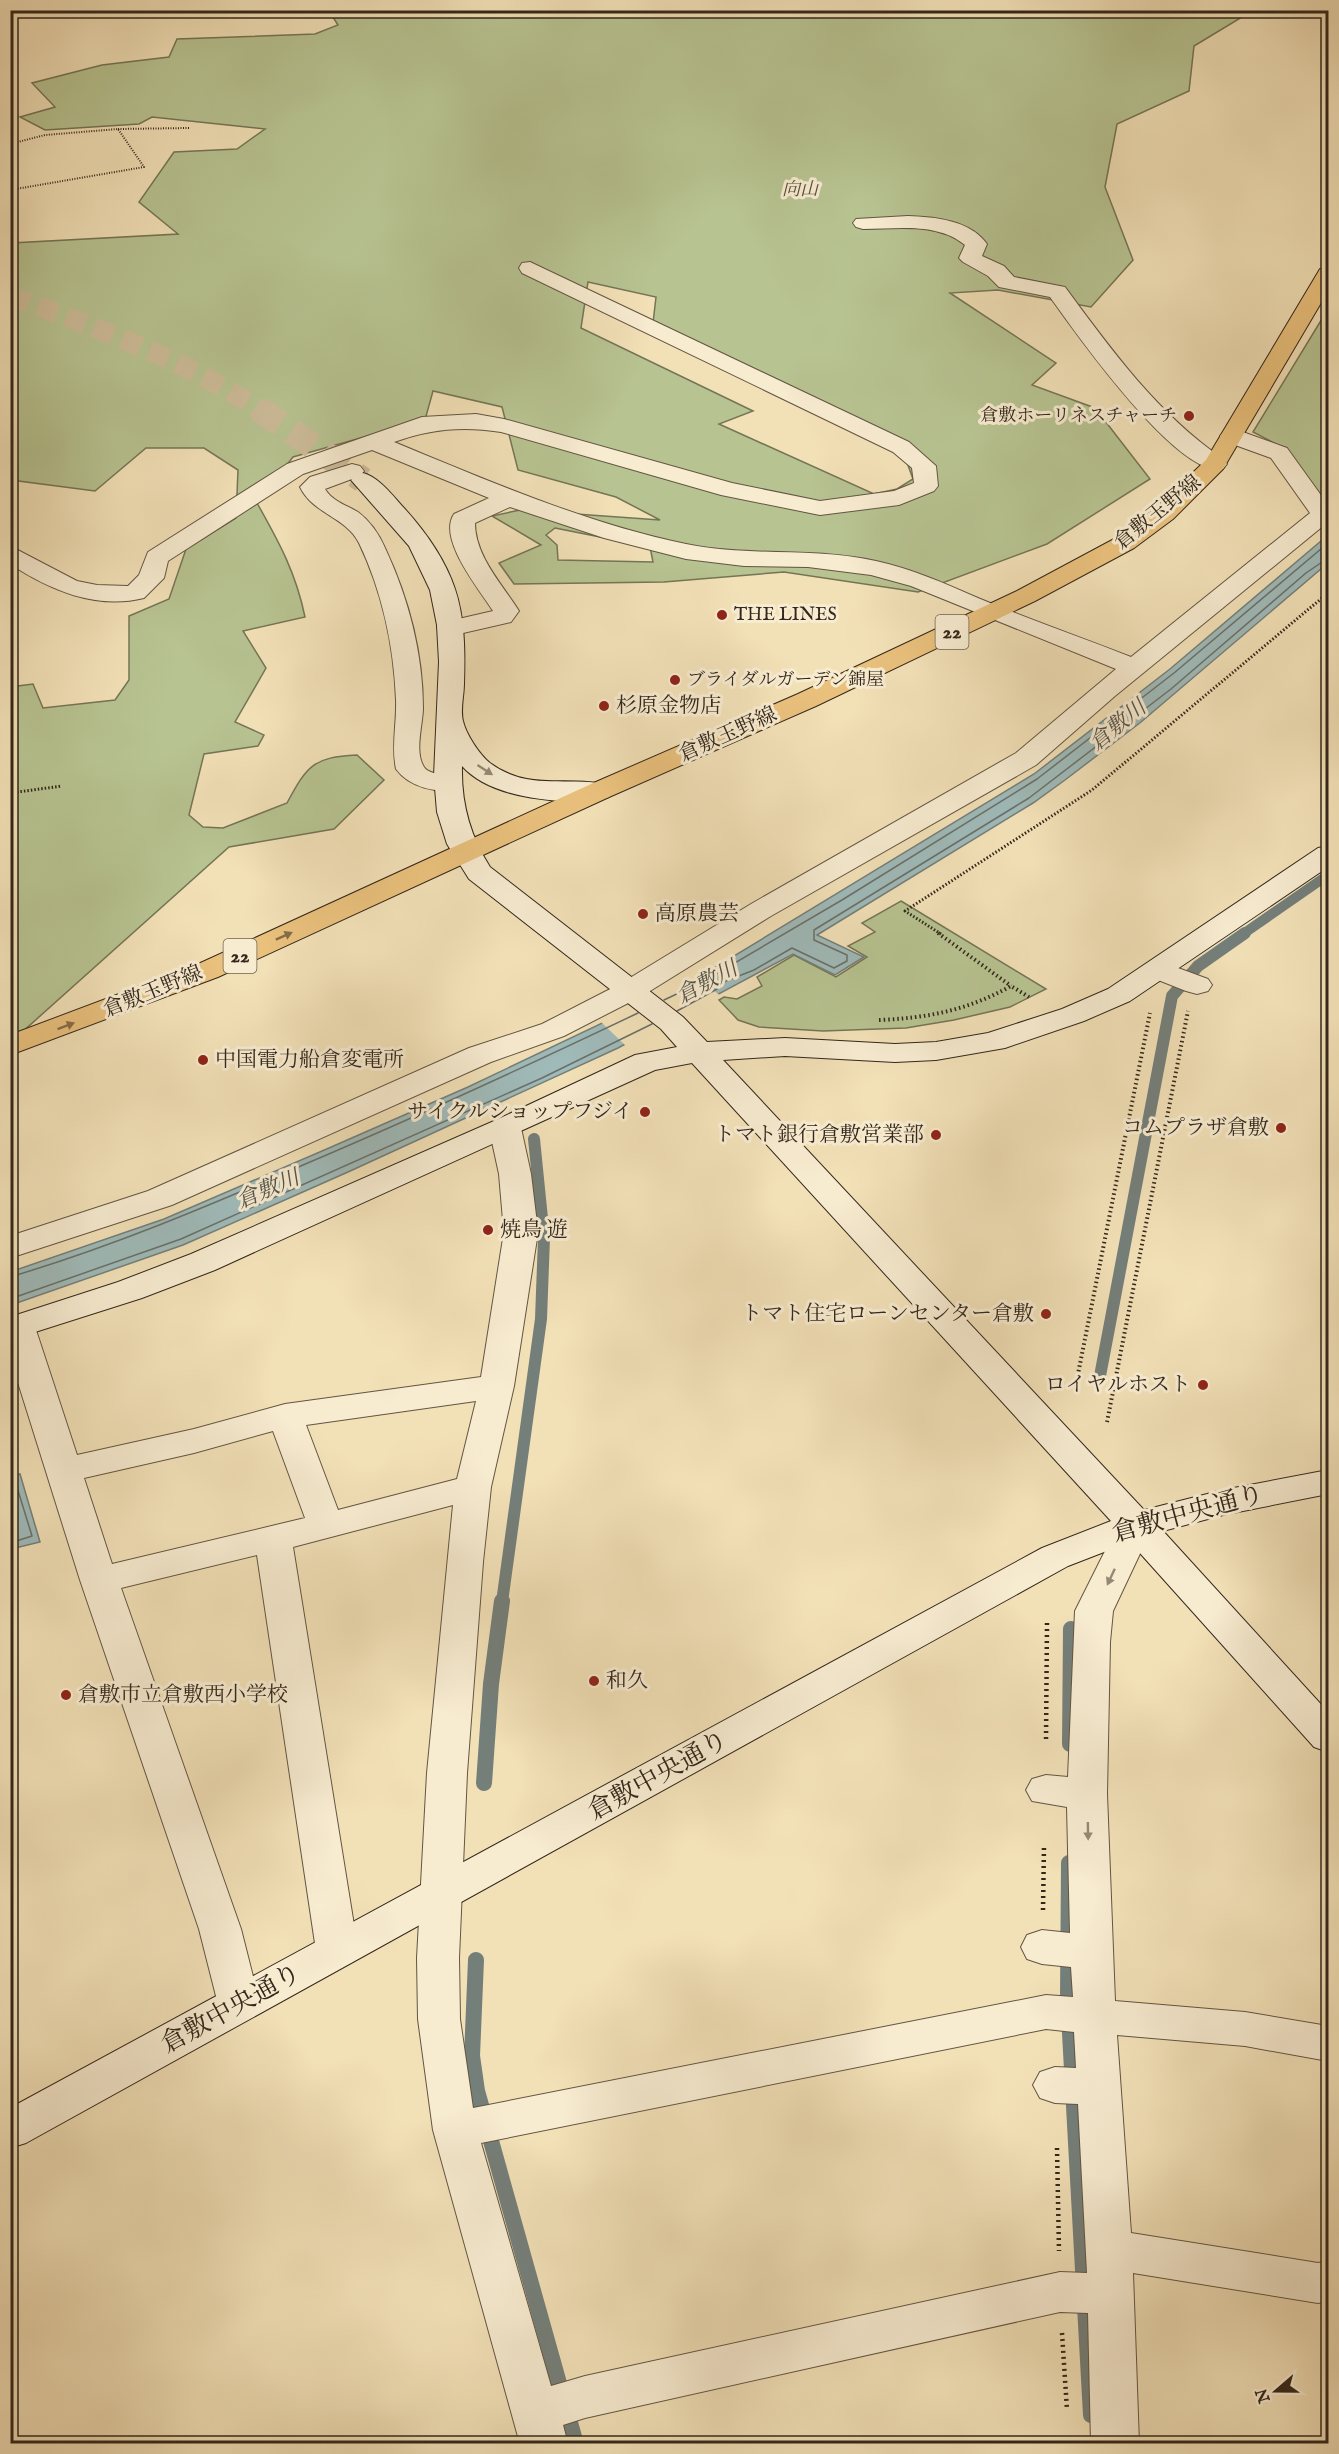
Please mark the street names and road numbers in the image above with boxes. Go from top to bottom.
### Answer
street label: 倉敷玉野線 [1109,469,1207,557]
road number: 22 [936,615,968,649]
street label: 倉敷玉野線 [675,701,781,769]
road number: 22 [224,939,256,973]
street label: 倉敷玉野線 [99,960,207,1024]
street label: 倉敷中央通り [1108,1478,1268,1550]
street label: 倉敷中央通り [582,1724,734,1828]
street label: 倉敷中央通り [155,1957,307,2061]

